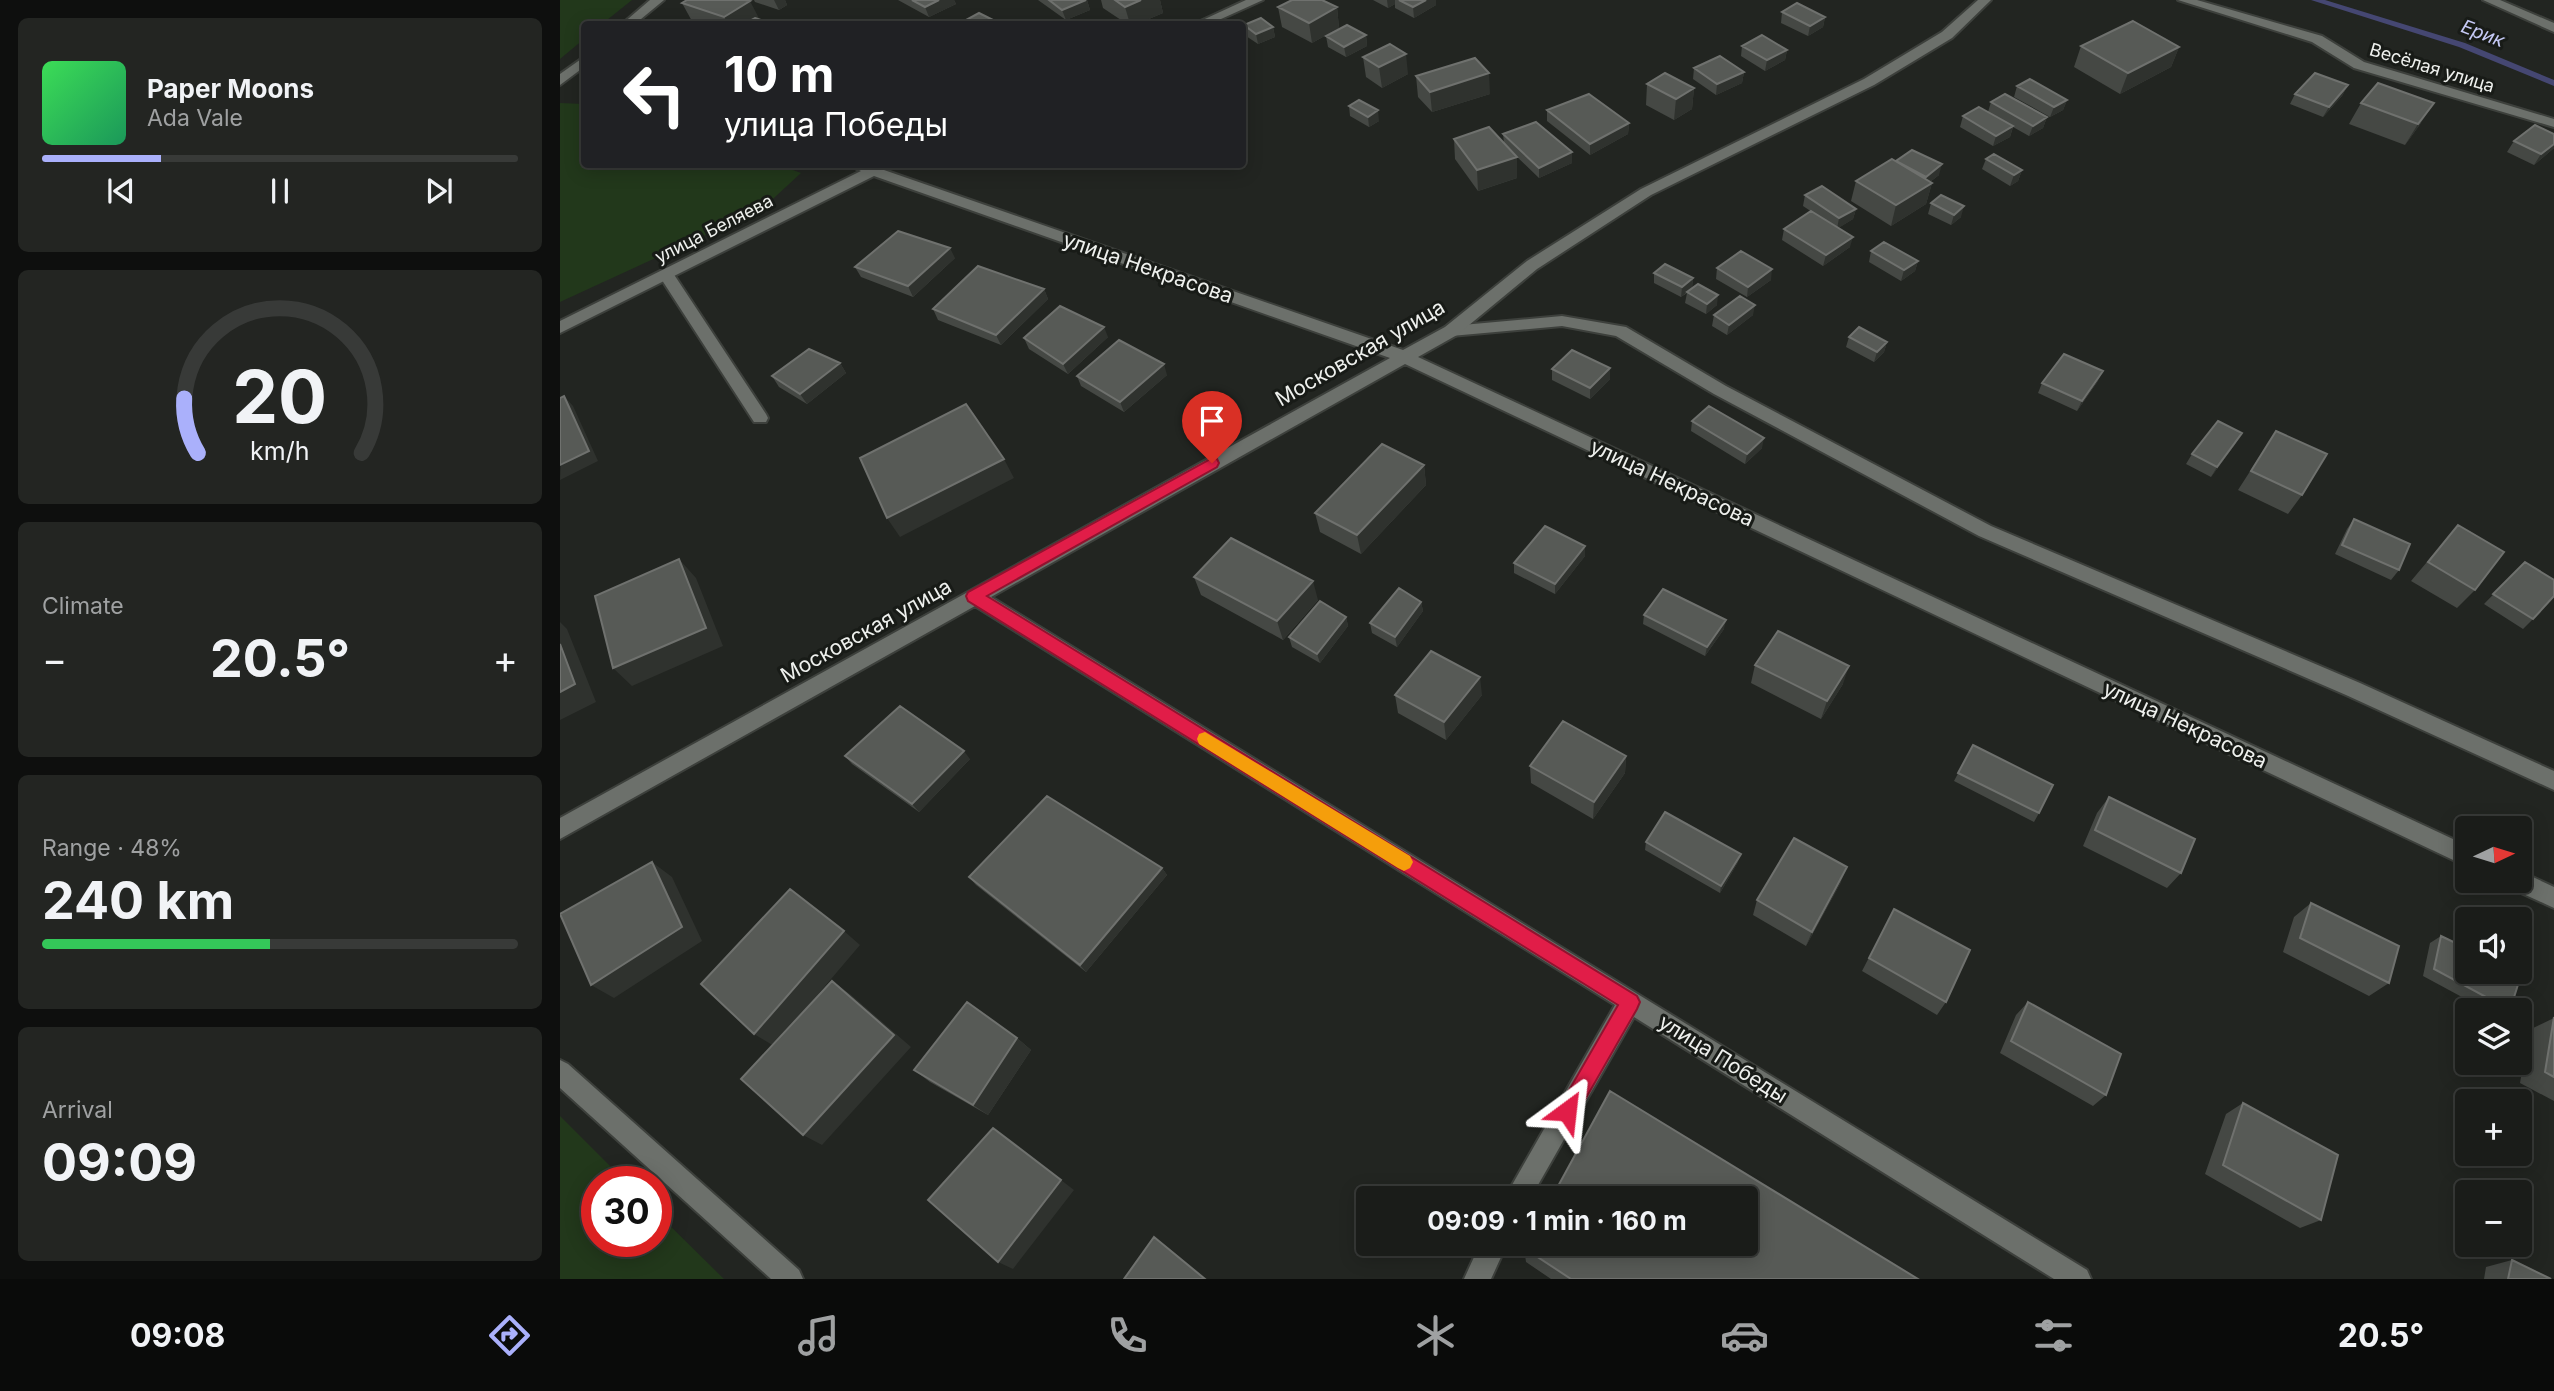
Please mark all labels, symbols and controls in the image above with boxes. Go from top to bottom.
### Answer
water label: Ерик [2458,15,2508,52]
street label: Весёлая улица [2367,39,2497,97]
text: 10 m [724,45,835,104]
icon: left [609,49,700,140]
text: Paper Moons [147,73,314,104]
text: Ada Vale [147,104,243,132]
text: улица Победы [724,105,948,144]
icon: previous [102,172,140,210]
icon: pause [261,172,299,210]
icon: next [420,172,458,210]
street label: улица Беляева [651,190,776,267]
street label: улица Некрасова [1060,227,1236,308]
street label: Московская улица [1271,294,1449,411]
text: 20 [233,353,327,442]
pin [1182,391,1242,463]
icon: arrive [1193,402,1231,440]
street label: улица Некрасова [1586,434,1758,531]
text: km/h [250,436,310,466]
street label: Московская улица [776,573,955,688]
text: Climate [42,592,124,620]
text: 20.5° [210,627,350,690]
text: − [42,636,67,682]
text: + [493,636,518,682]
street label: улица Некрасова [2099,676,2271,773]
north arrow [2455,816,2532,892]
map controls [2455,816,2532,1257]
text: Range · 48% [42,834,182,862]
text: 240 km [42,869,234,932]
button: sound [2455,907,2532,984]
button: layers [2455,998,2532,1075]
street label: улица Победы [1654,1009,1792,1108]
position arrow [1530,1074,1604,1148]
button: + [2455,1089,2532,1166]
text: Arrival [42,1096,113,1124]
text: 09:09 [42,1131,197,1194]
speed limit sign: 30 [581,1166,672,1257]
button: − [2455,1180,2532,1257]
text: 09:09 · 1 min · 160 m [1427,1205,1687,1236]
icon: directions [485,1311,534,1360]
icon: music [794,1311,843,1360]
icon: phone [1103,1311,1152,1360]
icon: climate [1411,1311,1460,1360]
icon: car [1720,1311,1769,1360]
icon: filters [2029,1311,2078,1360]
text: 09:08 [130,1316,225,1355]
text: 20.5° [2338,1316,2424,1355]

